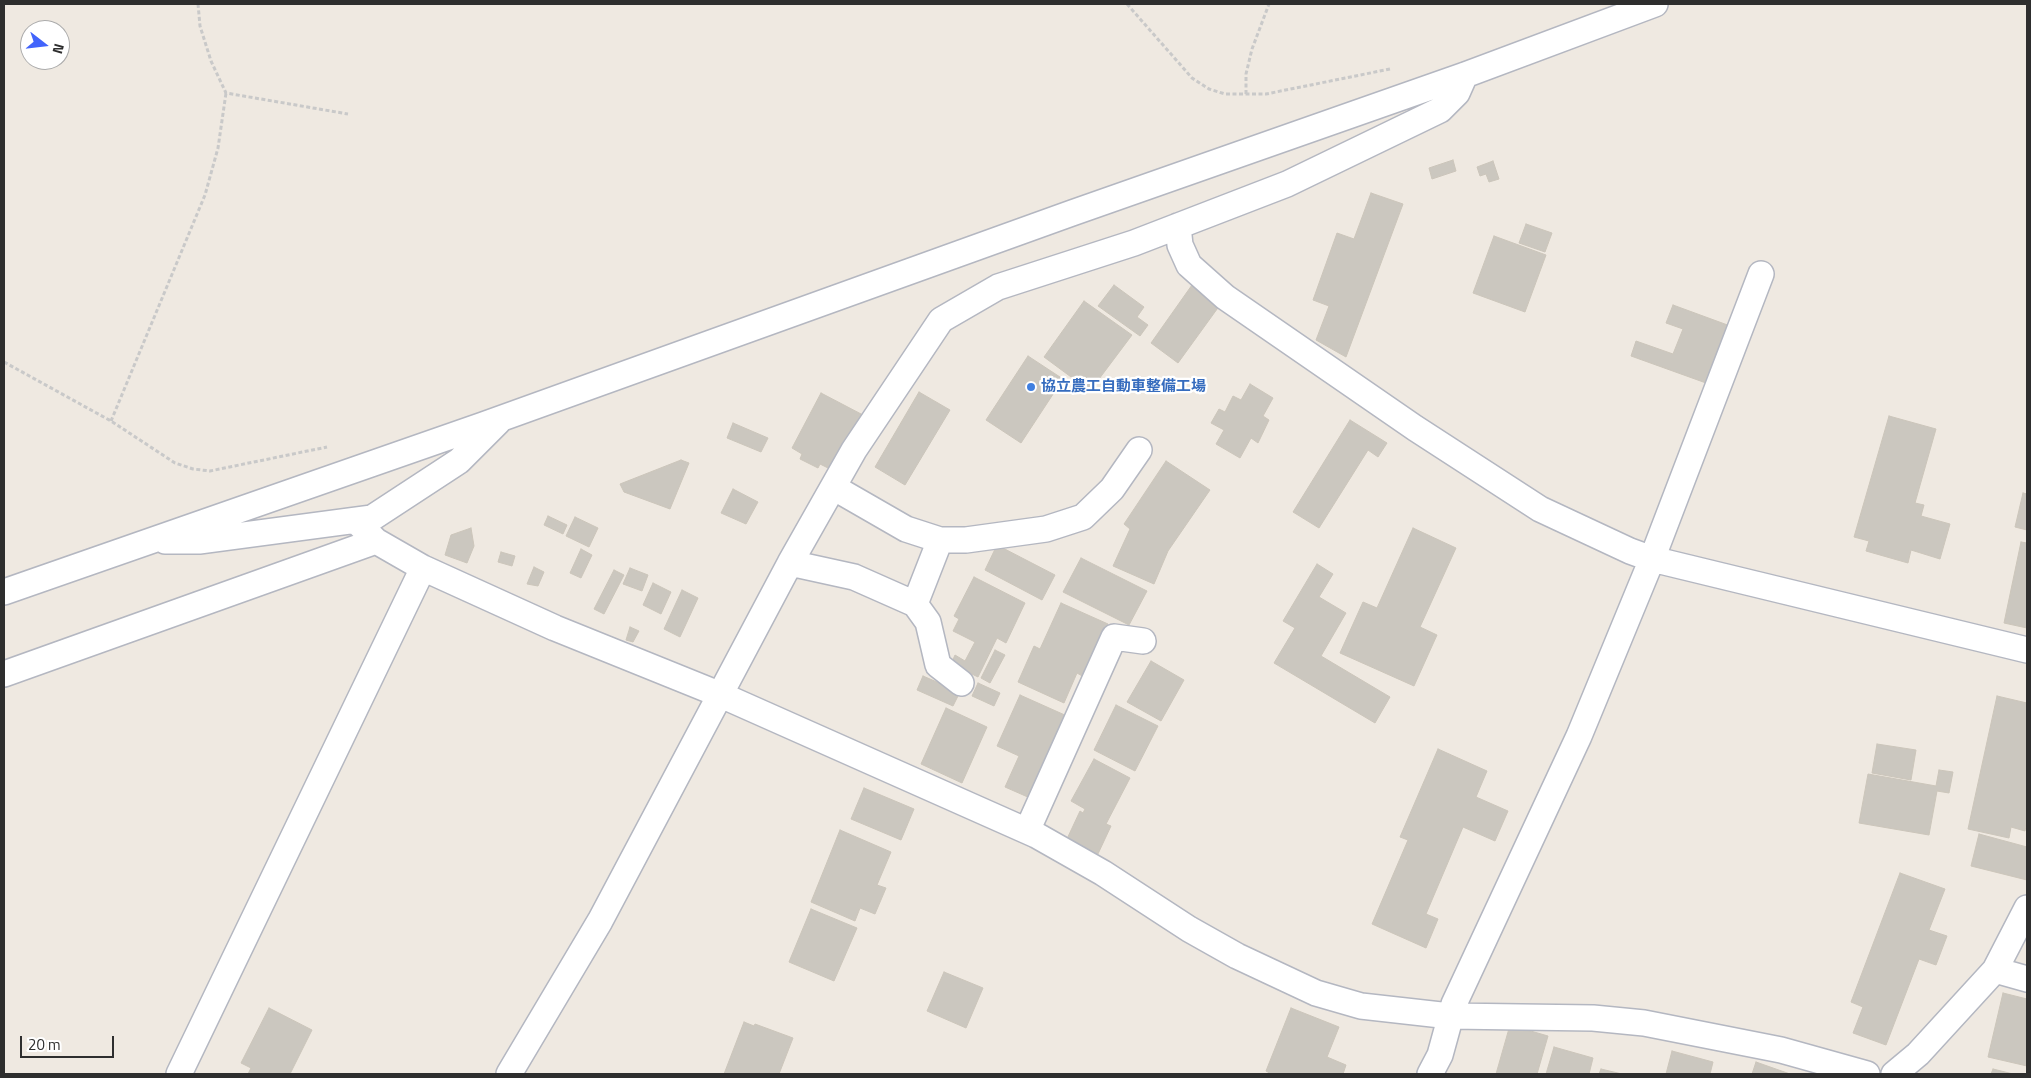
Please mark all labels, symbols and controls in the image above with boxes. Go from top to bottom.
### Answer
north arrow [20,20,70,70]
text: N [48,41,70,57]
place label: 協立農工自動車整備工場 [1041,378,1206,396]
marker: 協立農工自動車整備工場 [1025,381,1037,393]
scale bar [22,1026,116,1058]
text: 20 m [28,1033,61,1056]

